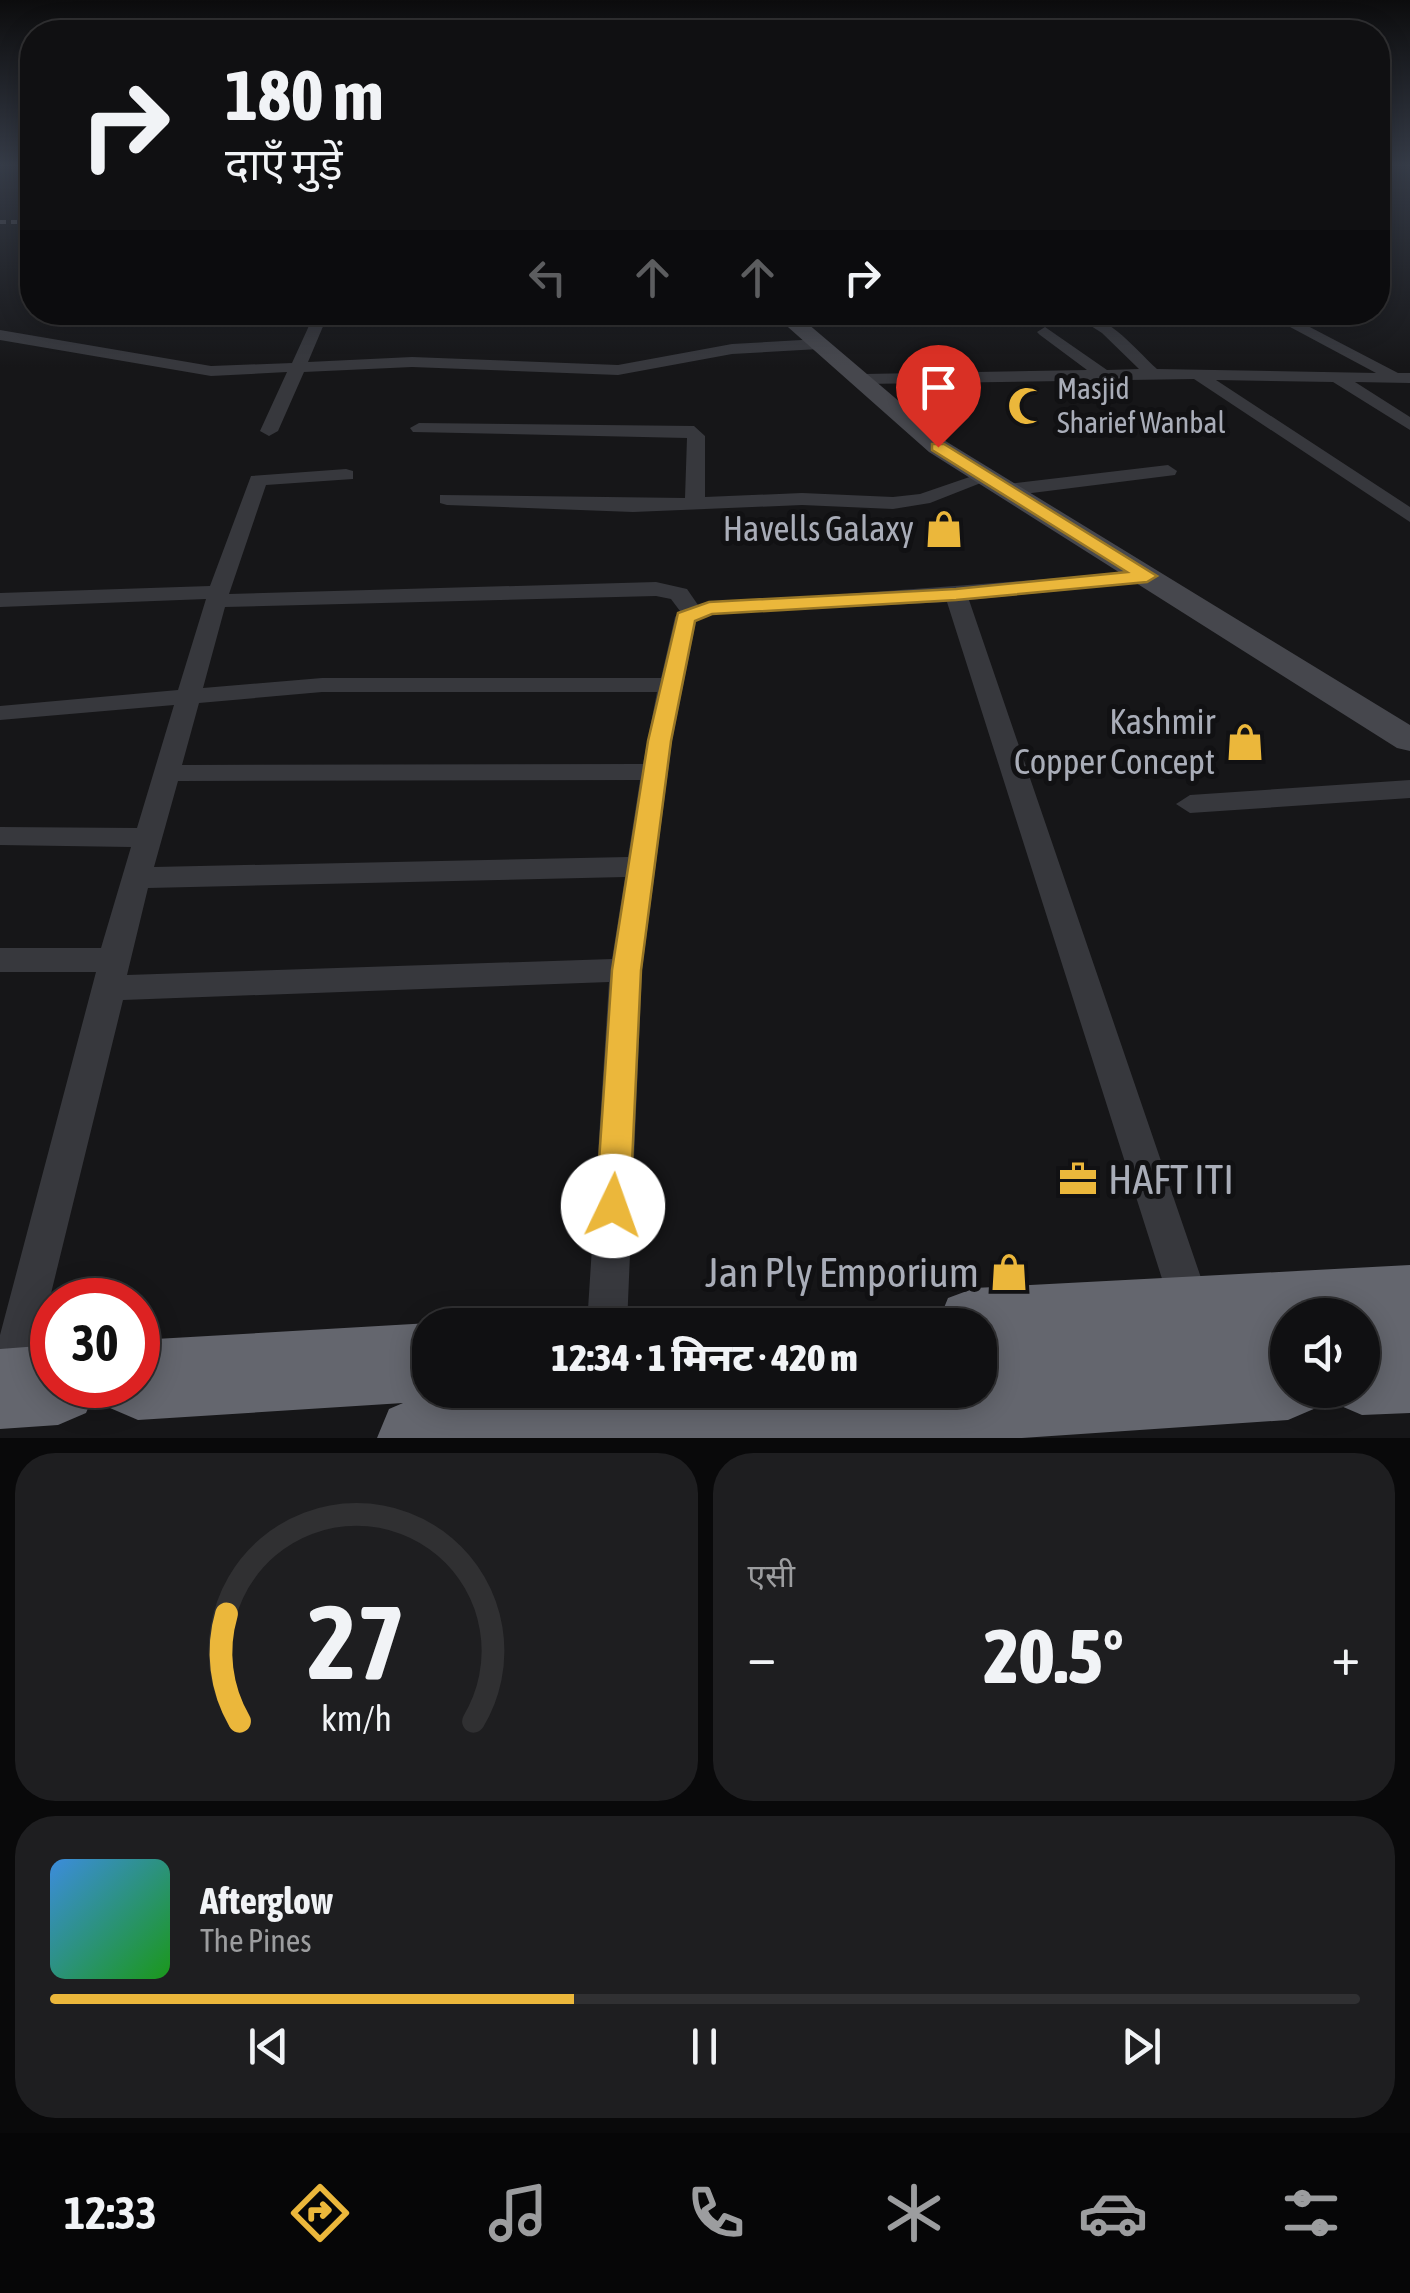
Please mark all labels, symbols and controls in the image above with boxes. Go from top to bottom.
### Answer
text: 180 m [225,55,384,135]
icon: right [60,60,190,190]
text: दाएँ मुड़ें [225,138,343,190]
icon: left [520,250,575,305]
icon: ahead [625,250,680,305]
icon: ahead [730,250,785,305]
icon: right [835,250,890,305]
pin [896,345,981,448]
icon: arrive [911,360,966,415]
place label: Masjid Sharief Wanbal [1057,371,1225,439]
mosque icon: Masjid Sharief Wanbal [1006,385,1048,427]
place label: Havells Galaxy [723,508,914,548]
shop icon: Havells Galaxy [923,508,965,550]
place label: Kashmir Copper Concept [1014,701,1216,781]
shop icon: Kashmir Copper Concept [1224,721,1266,763]
position arrow [561,1154,665,1258]
place label: HAFT ITI [1108,1155,1234,1203]
office icon: HAFT ITI [1057,1158,1099,1200]
place label: Jan Ply Emporium [705,1248,979,1296]
shop icon: Jan Ply Emporium [988,1251,1030,1293]
speed limit sign: 30 [30,1278,160,1408]
map controls [1270,1298,1380,1408]
button: sound [1270,1298,1380,1408]
text: 12:34 · 1 मिनट · 420 m [551,1336,858,1379]
text: एसी [748,1557,795,1594]
text: 27 [307,1582,405,1701]
text: 20.5° [984,1613,1124,1699]
text: − [748,1624,776,1687]
text: + [1331,1624,1360,1687]
text: km/h [321,1698,392,1739]
text: Afterglow [200,1879,333,1922]
text: The Pines [200,1922,312,1959]
icon: previous [241,2019,296,2074]
icon: pause [677,2019,732,2074]
icon: next [1114,2019,1169,2074]
icon: directions [285,2178,355,2248]
icon: music [483,2178,553,2248]
icon: phone [681,2178,751,2248]
icon: climate [879,2178,949,2248]
icon: car [1078,2178,1148,2248]
icon: filters [1276,2178,1346,2248]
text: 12:33 [64,2187,157,2239]

